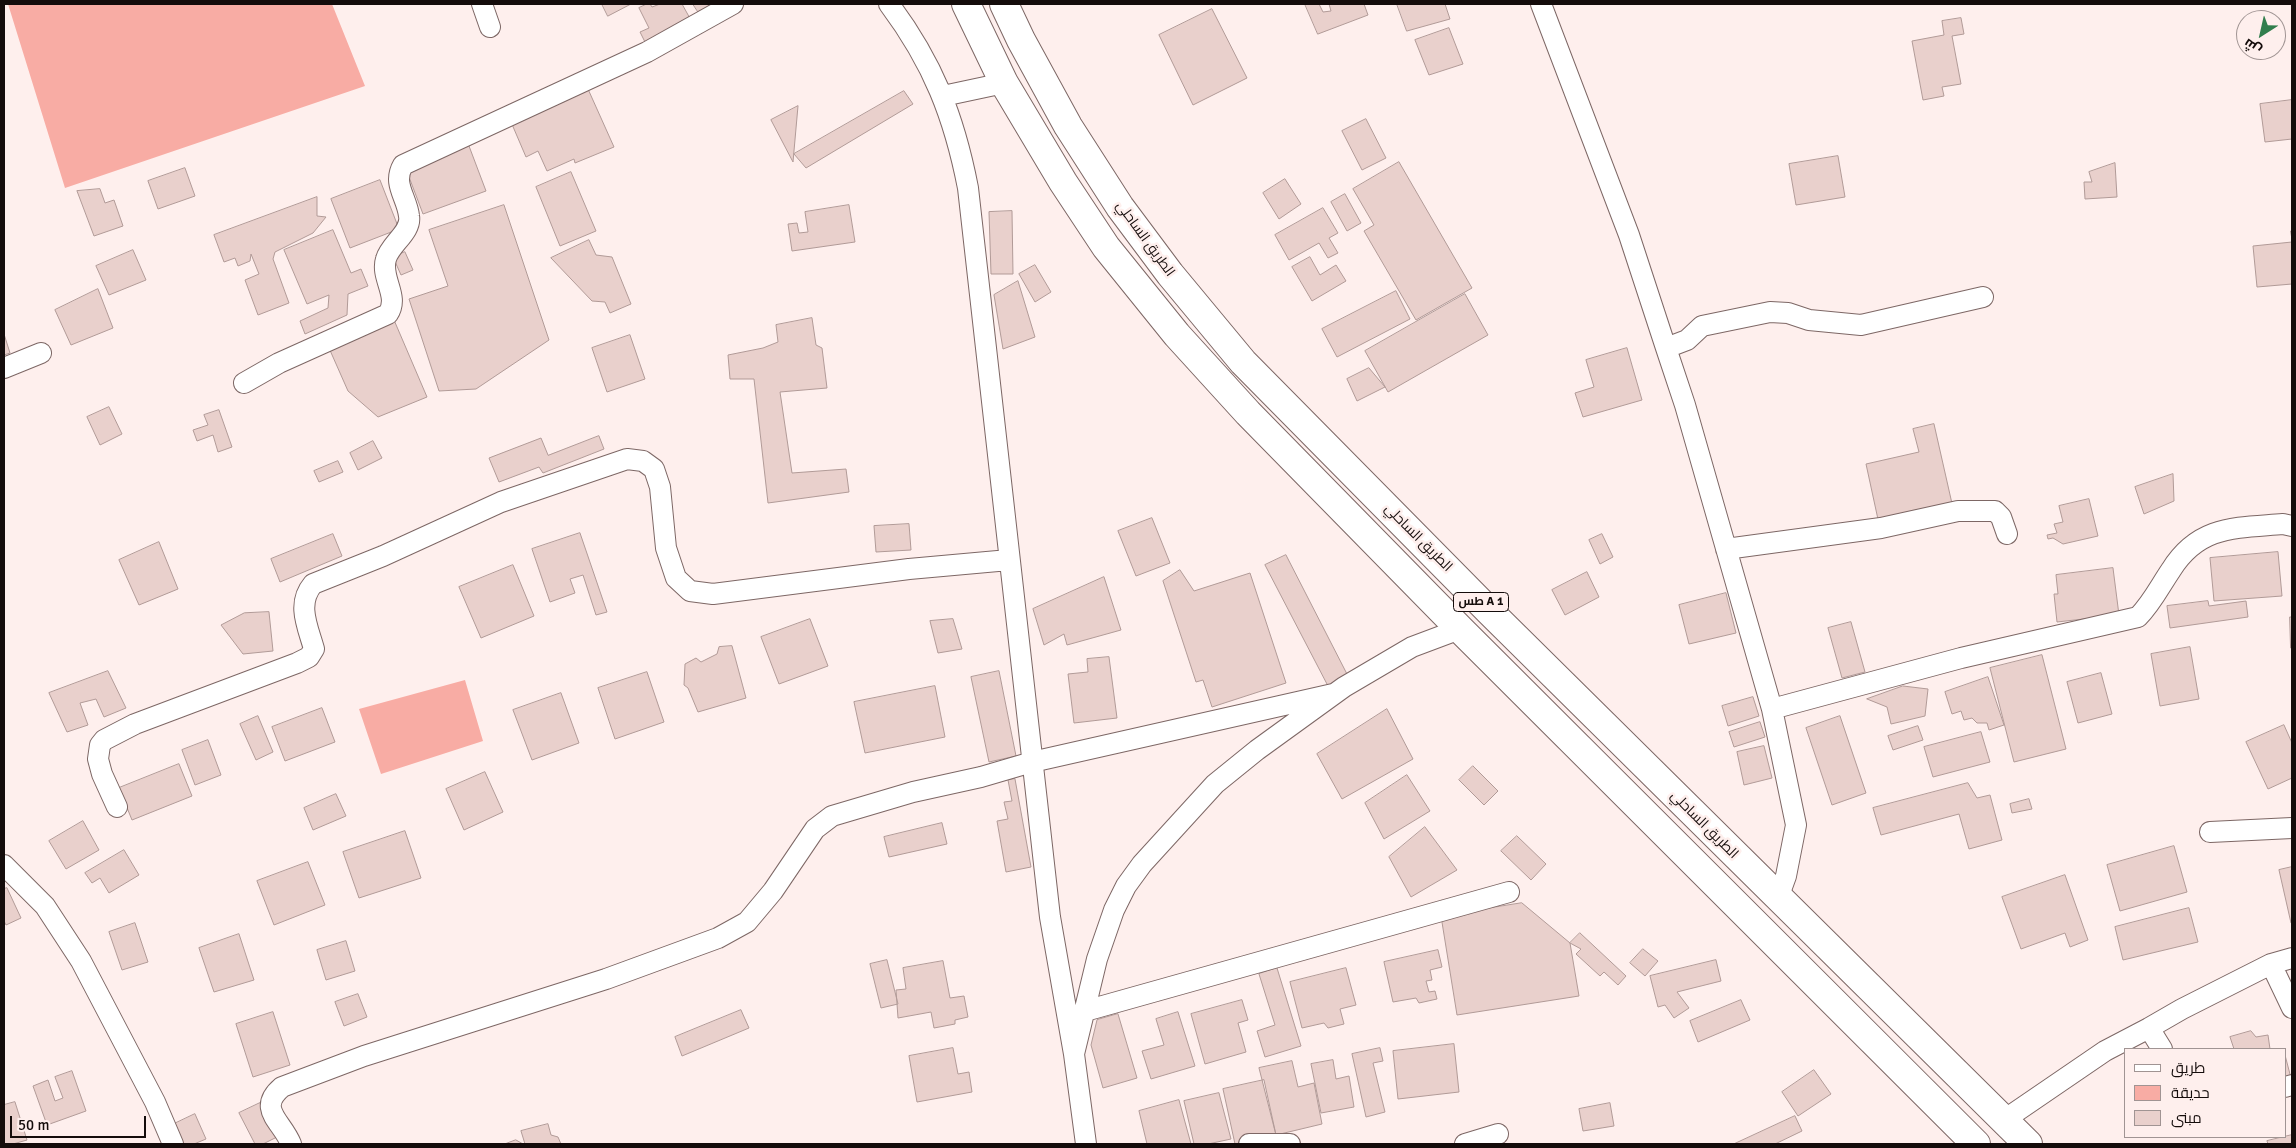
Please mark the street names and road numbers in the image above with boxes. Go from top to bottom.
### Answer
street label: الطريق الساحلي [1112,198,1178,280]
street label: الطريق الساحلي [1381,501,1455,575]
road number: طس A 1 [1454,592,1508,612]
street label: الطريق الساحلي [1667,788,1741,862]

